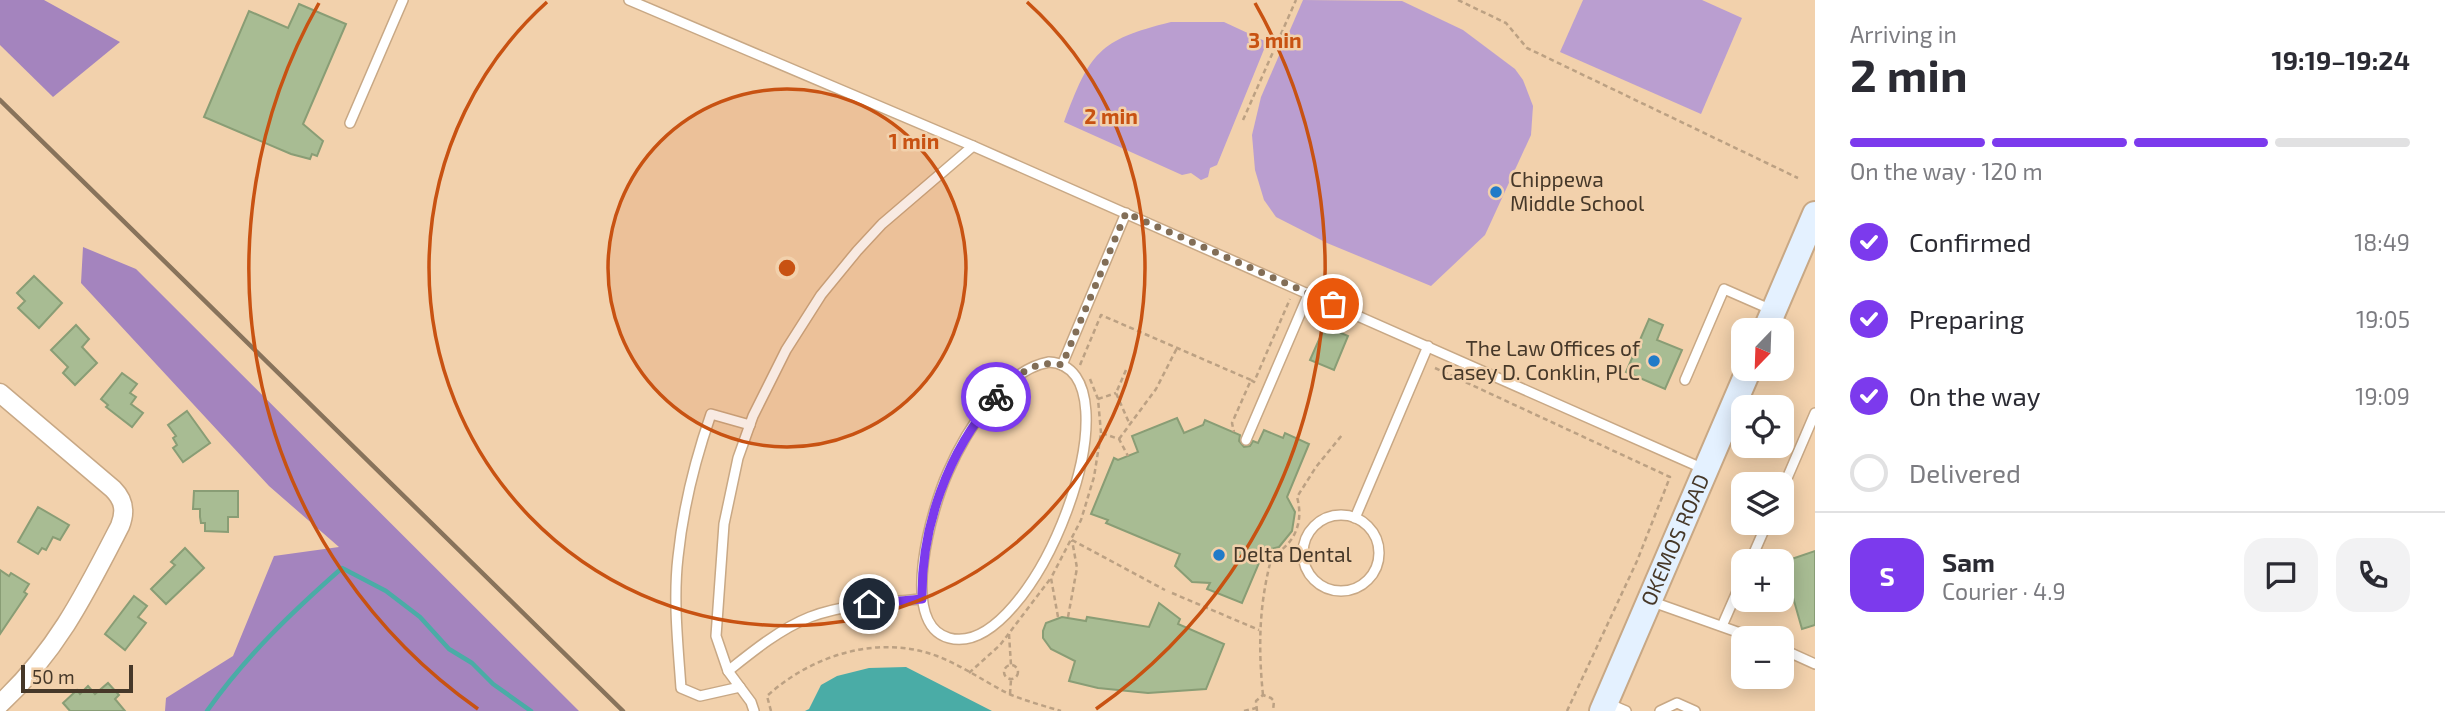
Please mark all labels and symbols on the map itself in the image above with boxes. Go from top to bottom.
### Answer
text: 3 min [1248,27,1302,52]
text: 2 min [1084,103,1138,128]
text: 1 min [889,128,939,153]
place label: Chippewa Middle School [1510,166,1645,215]
marker: Chippewa Middle School [1488,184,1504,200]
centre of rings [775,256,799,280]
pin [1303,274,1363,334]
north arrow [1731,318,1794,382]
place label: The Law Offices of Casey D. Conklin, PLC [1441,335,1641,384]
marker: The Law Offices of Casey D. Conklin, PLC [1646,353,1662,369]
courier [961,362,1031,432]
street label: OKEMOS ROAD [1635,470,1713,609]
place label: Delta Dental [1233,541,1352,566]
marker: Delta Dental [1211,547,1227,563]
pin [839,574,899,634]
scale bar [21,662,133,694]

